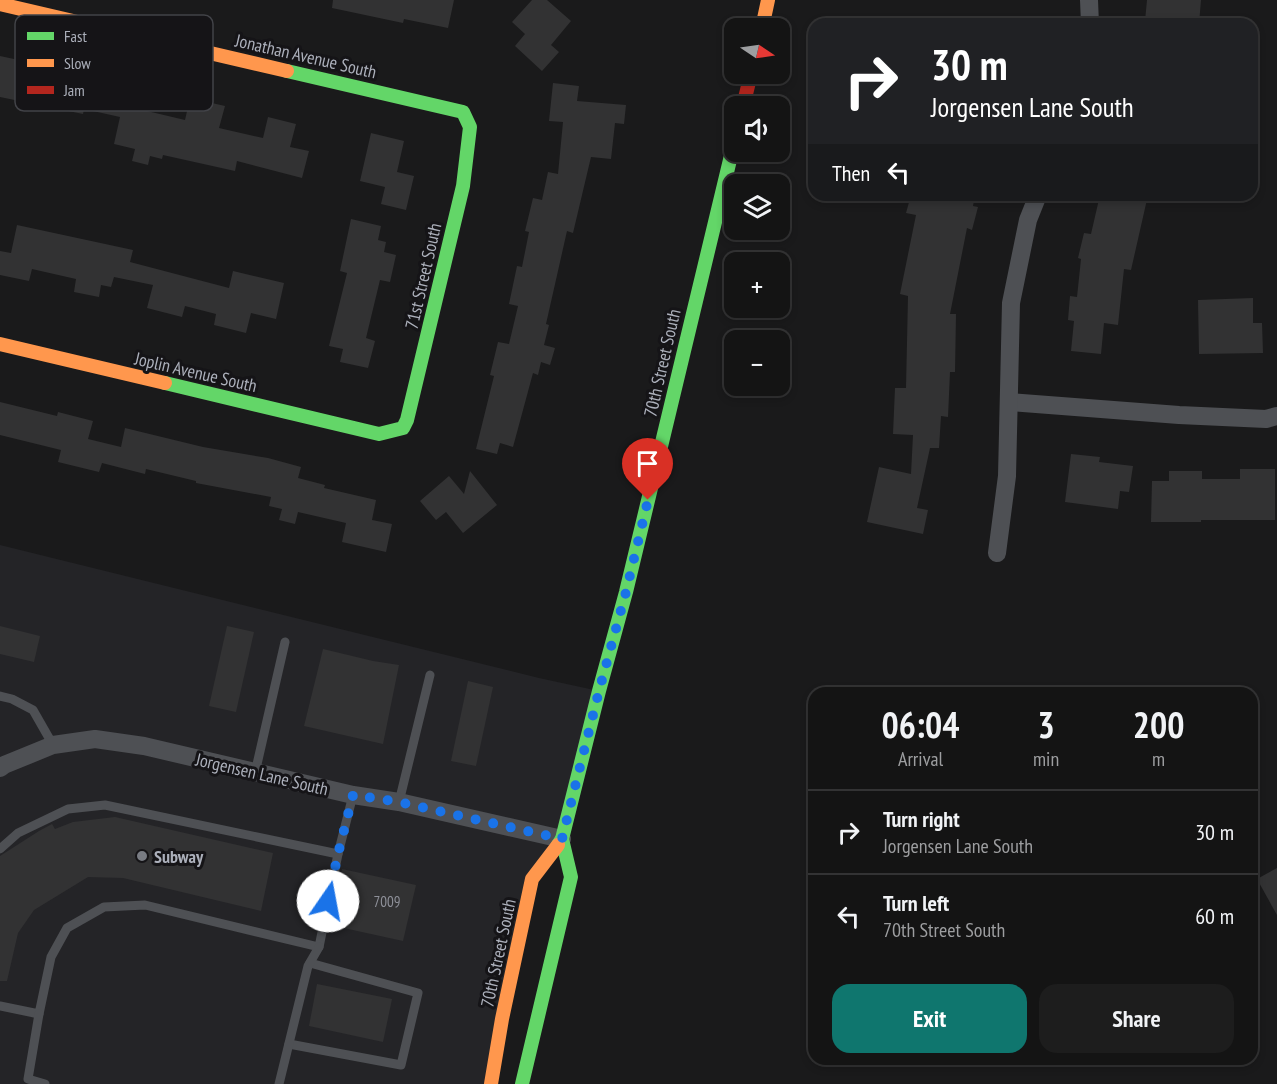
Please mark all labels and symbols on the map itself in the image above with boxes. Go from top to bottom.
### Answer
legend [15,15,213,111]
north arrow [724,18,790,84]
text: Fast [64,26,87,46]
street label: Jonathan Avenue South [232,28,379,83]
text: Slow [64,53,91,73]
text: Jam [63,80,85,100]
street label: 71st Street South [400,221,446,331]
street label: 70th Street South [638,307,686,419]
street label: Joplin Avenue South [132,347,259,397]
pin [622,438,673,500]
street label: Jorgensen Lane South [193,747,330,800]
place label: Subway [154,845,204,868]
marker: Subway [135,849,149,863]
position arrow [296,869,360,933]
house number: 7009 [373,892,401,911]
street label: 70th Street South [475,897,521,1009]

